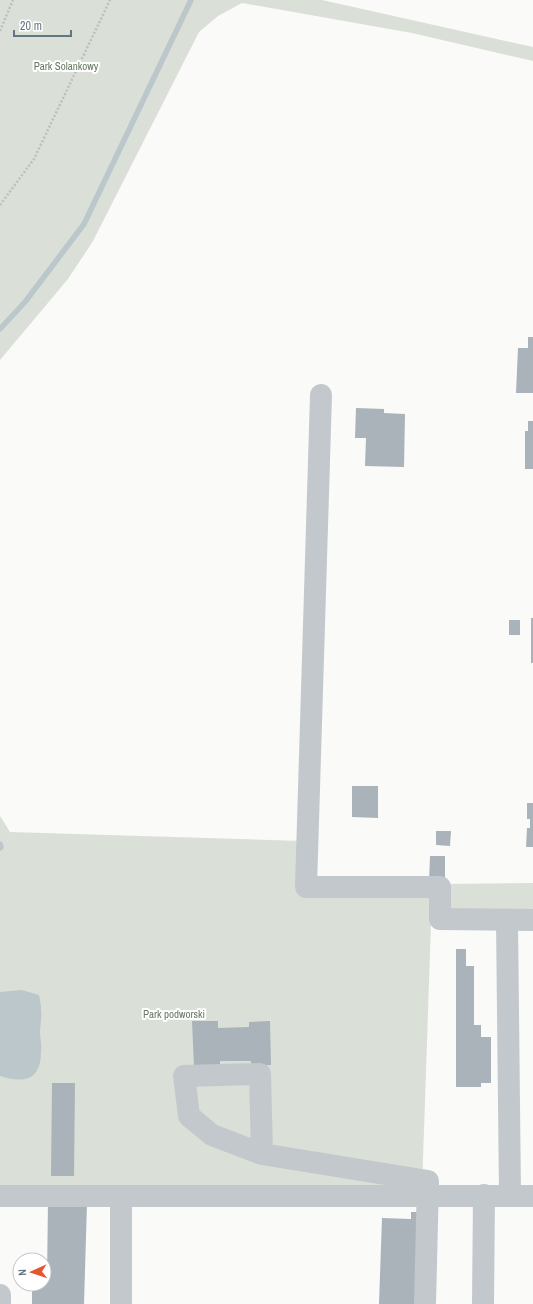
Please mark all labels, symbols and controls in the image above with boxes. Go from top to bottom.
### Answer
scale bar [14,12,71,38]
text: 20 m [20,18,42,34]
park label: Park Solankowy [34,59,99,73]
park label: Park podworski [143,1007,205,1021]
north arrow [12,1252,52,1292]
text: N [15,1269,29,1276]

